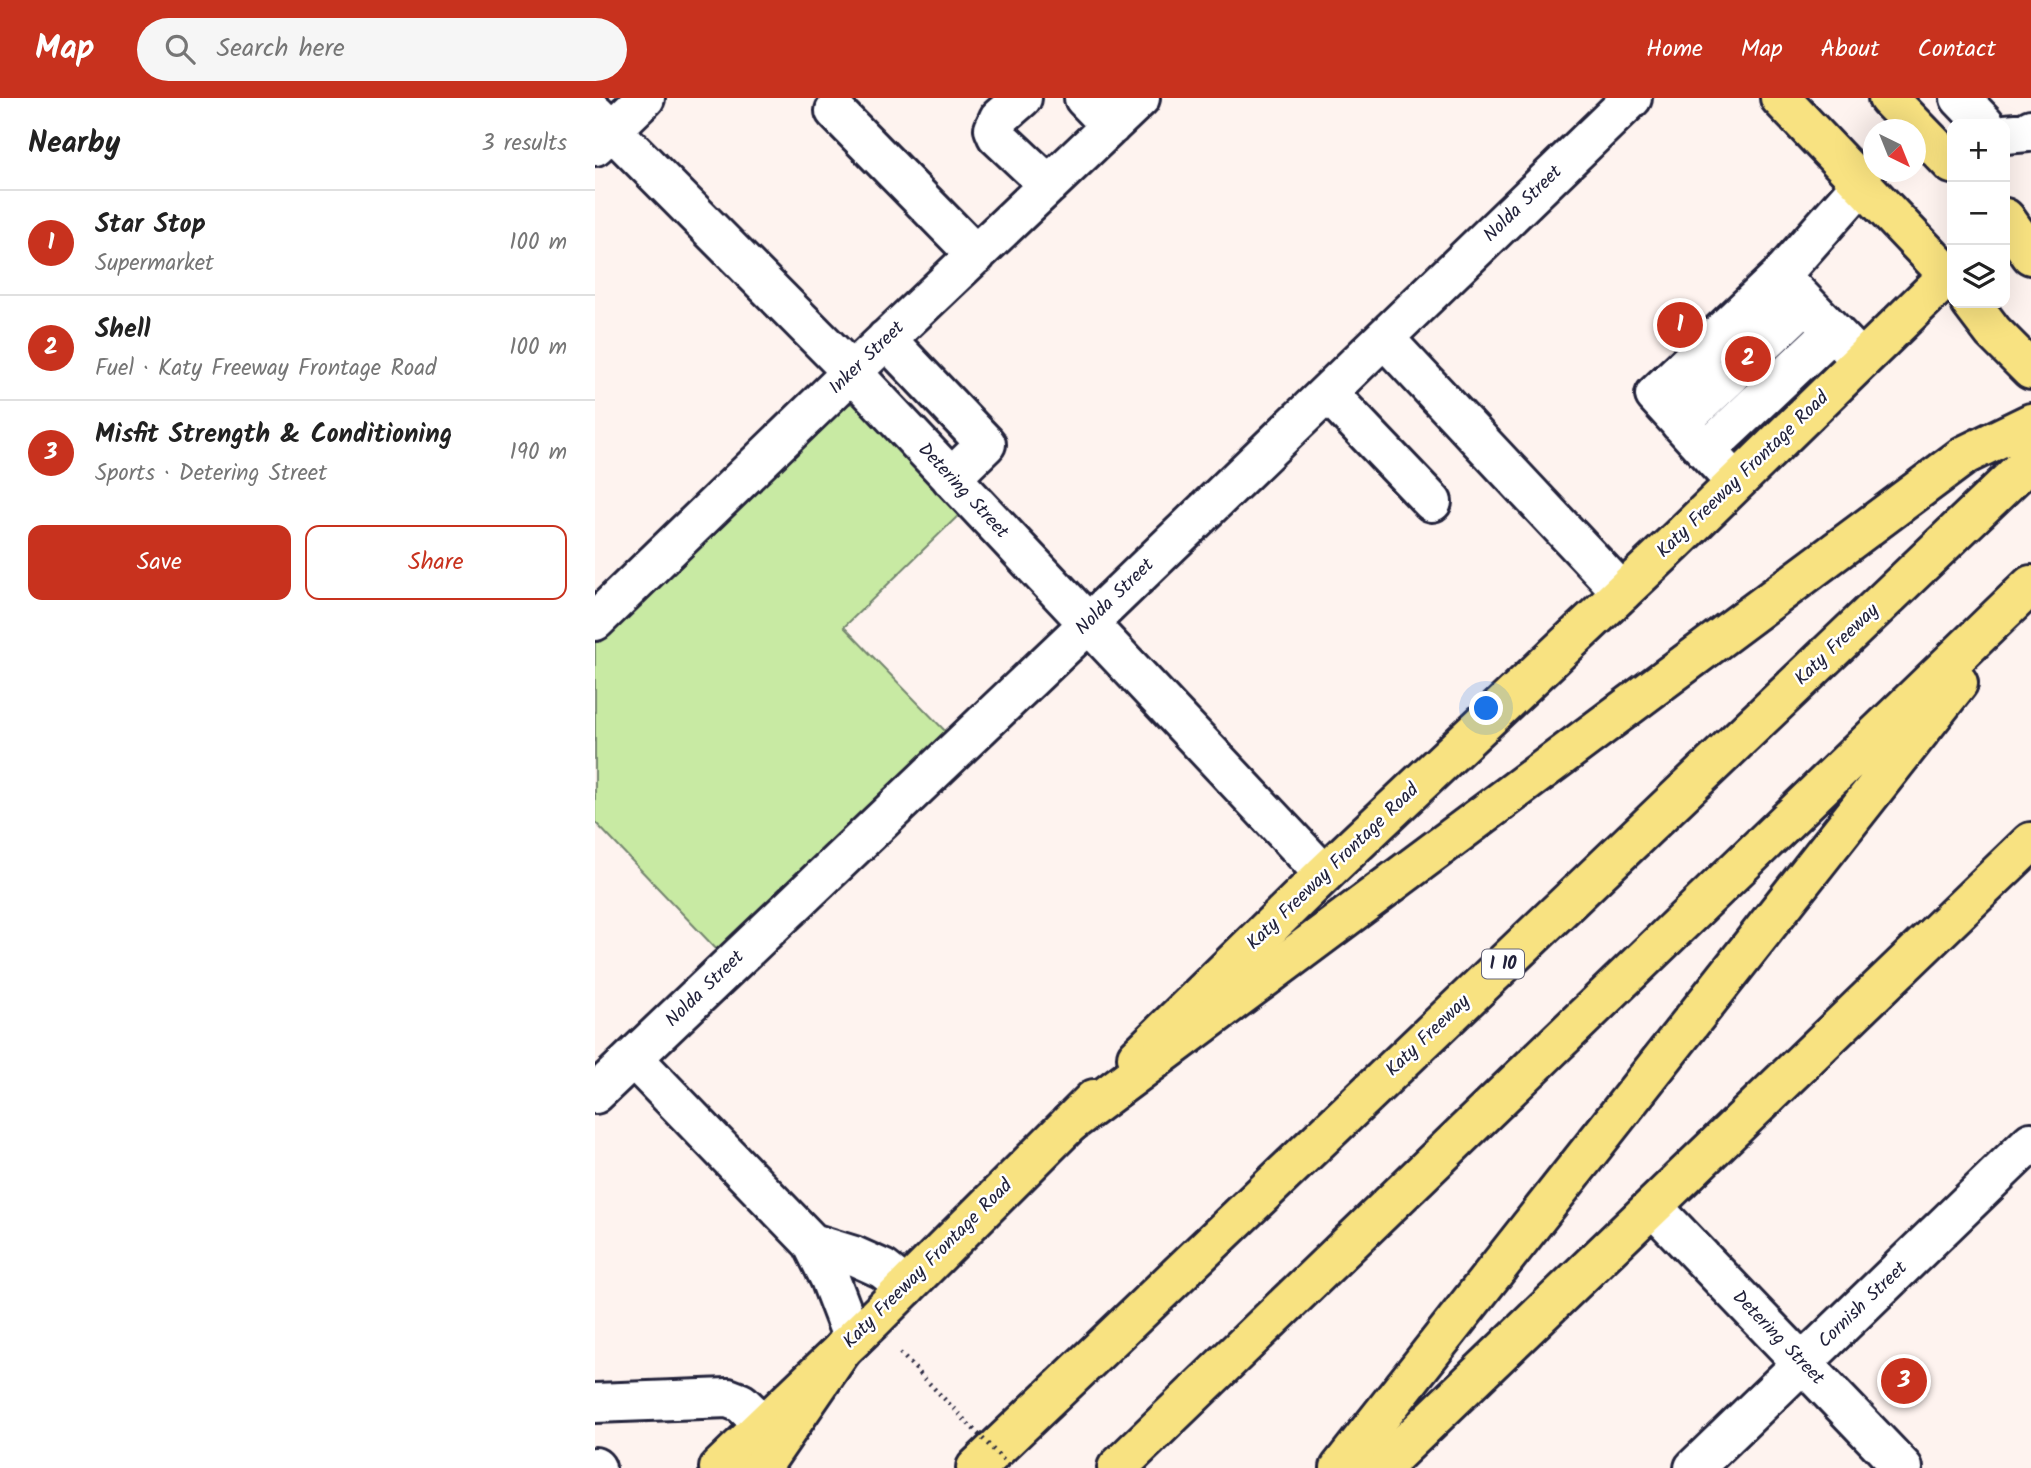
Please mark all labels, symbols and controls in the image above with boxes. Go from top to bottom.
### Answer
search box [137,18,627,81]
text: Map [35,23,95,76]
text: Search here [217,28,345,70]
icon: search [161,30,199,68]
text: Home [1646,30,1703,69]
text: Map [1741,30,1783,69]
text: About [1821,30,1879,69]
text: Contact [1917,30,1996,69]
north arrow [1863,119,1926,182]
map controls [1947,119,2010,308]
button: + [1947,119,2010,182]
text: Nearby [28,120,120,168]
text: 3 results [481,126,567,162]
street label: Nolda Street [1476,158,1570,250]
button: − [1947,182,2010,245]
text: Star Stop [95,204,206,246]
text: 1 [48,225,54,261]
text: 100 m [509,225,567,261]
button: layers [1947,245,2010,308]
text: Supermarket [95,246,214,282]
pin: 1 [1657,299,1703,351]
text: Shell [95,309,151,351]
street label: Inker Street [822,314,912,402]
text: 2 [44,330,58,366]
text: 100 m [509,330,567,366]
pin: 2 [1725,333,1771,385]
text: Fuel · Katy Freeway Frontage Road [95,351,437,387]
street label: Katy Freeway Frontage Road [1650,384,1837,566]
text: Misfit Strength & Conditioning [95,414,452,456]
text: 3 [45,435,57,471]
text: 190 m [510,435,567,471]
street label: Detering Street [910,436,1016,546]
text: Sports · Detering Street [95,456,327,492]
button: Save [28,525,291,600]
button: Share [305,525,567,600]
street label: Nolda Street [1068,551,1162,643]
street label: Katy Freeway [1788,596,1887,693]
your location [1469,691,1503,725]
street label: Katy Freeway Frontage Road [1240,776,1427,958]
street label: Nolda Street [658,943,752,1035]
road number: I 10 [1482,950,1524,978]
street label: Katy Freeway [1379,987,1478,1084]
street label: Katy Freeway Frontage Road [836,1172,1020,1356]
street label: Cornish Street [1811,1254,1915,1356]
street label: Detering Street [1725,1284,1832,1393]
pin: 3 [1881,1355,1927,1407]

